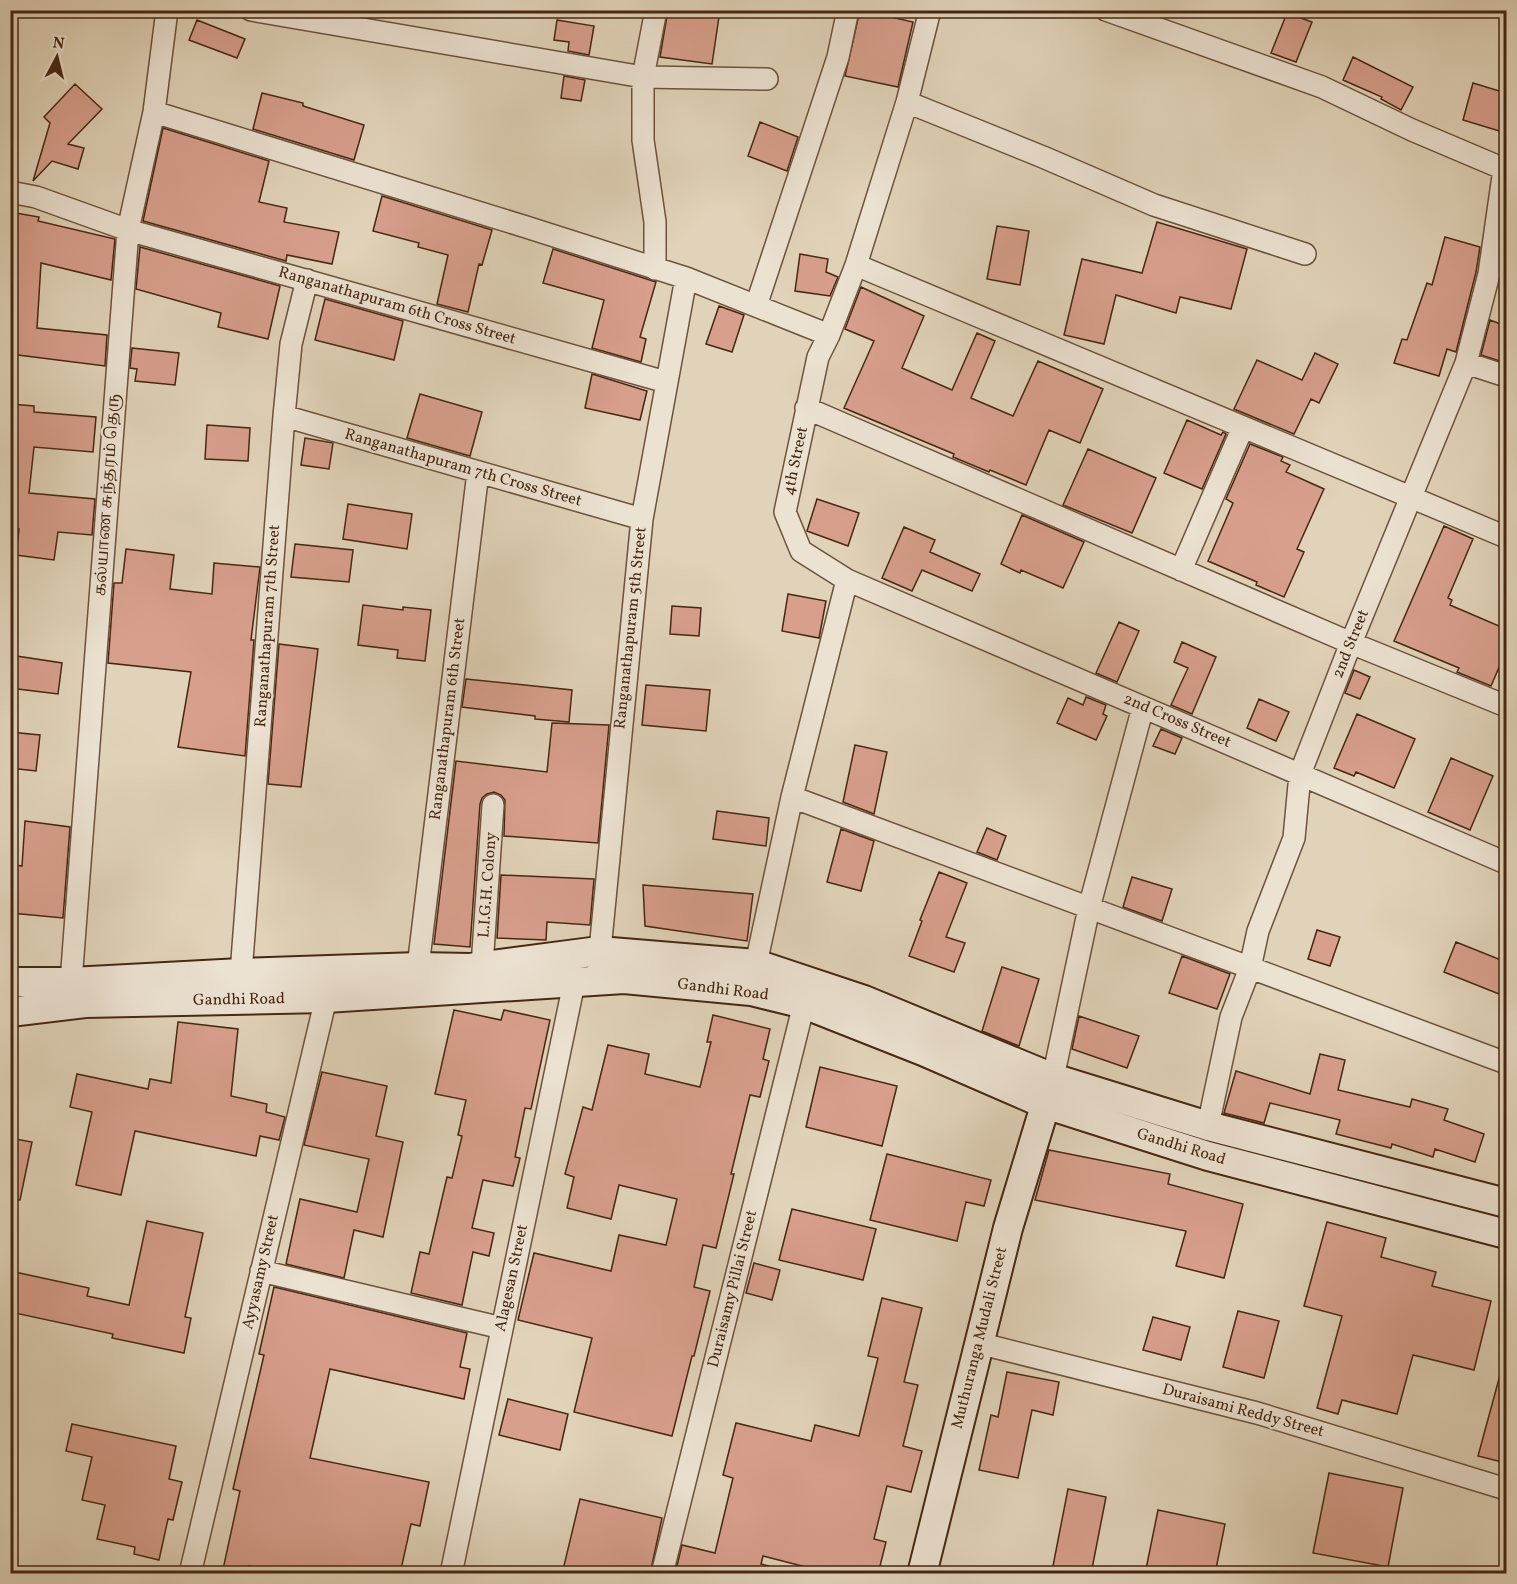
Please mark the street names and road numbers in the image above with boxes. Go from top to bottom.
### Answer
street label: Ranganathapuram 6th Cross Street [276,261,519,351]
street label: கல்யாண சுந்தரம் தெரு [90,393,126,597]
street label: Ranganathapuram 7th Cross Street [342,424,585,513]
street label: 4th Street [778,424,814,497]
street label: Ranganathapuram 7th Street [250,523,286,728]
street label: Ranganathapuram 5th Street [609,525,653,730]
street label: 2nd Street [1327,606,1375,682]
street label: Ranganathapuram 6th Street [425,616,471,821]
street label: 2nd Cross Street [1120,688,1235,754]
street label: L.I.G.H. Colony [473,831,503,939]
street label: Gandhi Road [676,973,770,1007]
street label: Gandhi Road [193,988,285,1012]
street label: Gandhi Road [1134,1123,1228,1171]
street label: Duraisamy Pillai Street [703,1208,763,1370]
street label: Ayyasamy Street [237,1212,285,1332]
street label: Alagesan Street [490,1222,534,1334]
street label: Muthuranga Mudali Street [947,1244,1013,1431]
street label: Duraisami Reddy Street [1160,1379,1327,1443]

